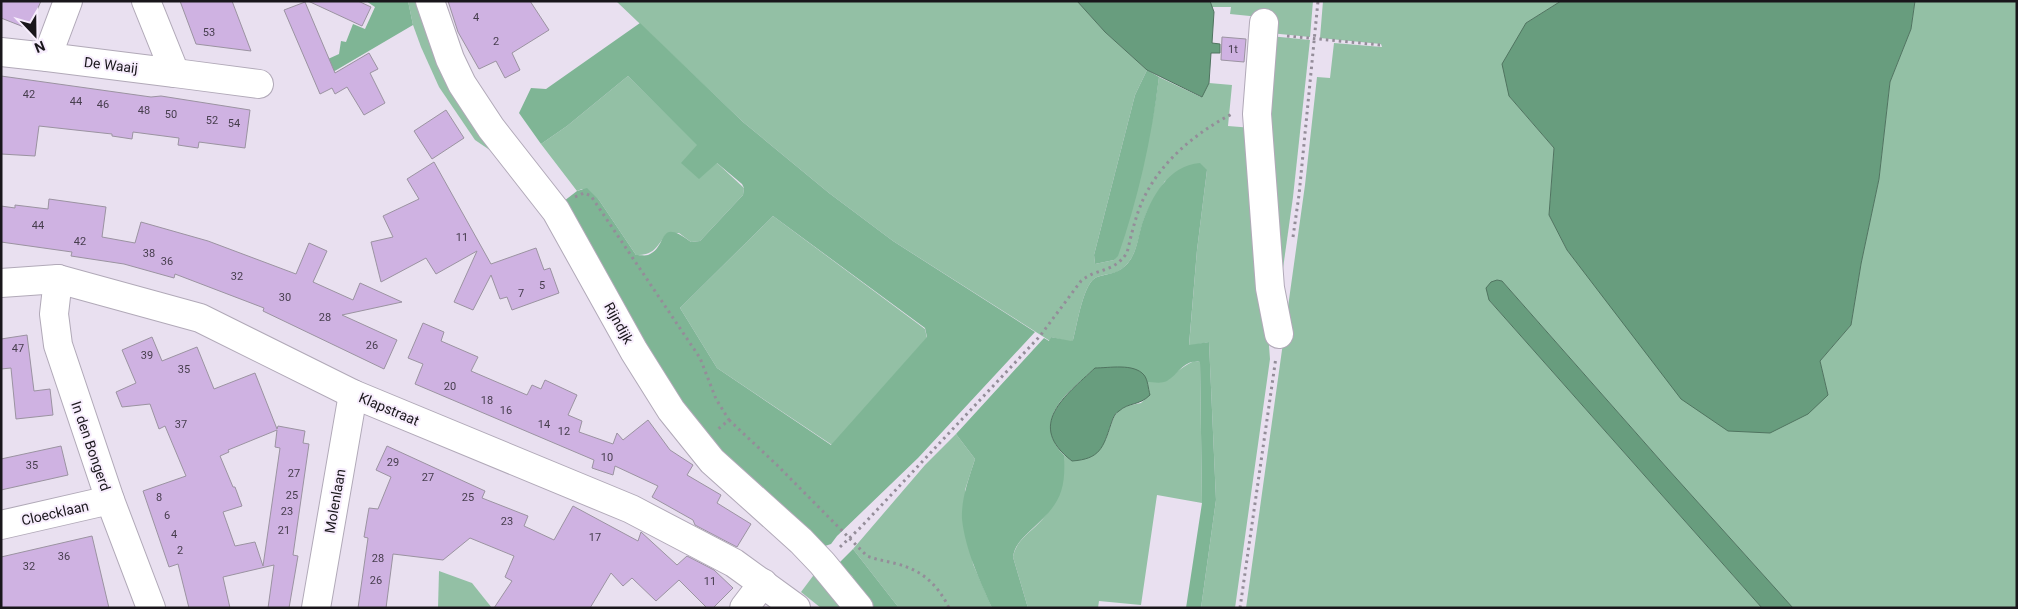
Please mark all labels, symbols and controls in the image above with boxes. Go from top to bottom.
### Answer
north arrow [10,10,60,60]
house number: 4 [473,11,479,24]
house number: 53 [203,26,215,39]
house number: 2 [493,35,499,48]
text: N [32,38,47,56]
house number: 1t [1228,43,1238,56]
street label: De Waaij [83,54,139,76]
house number: 42 [23,88,35,101]
house number: 44 [70,95,82,108]
house number: 46 [97,98,109,111]
house number: 48 [138,104,150,117]
house number: 50 [165,108,177,121]
house number: 52 [206,114,218,127]
house number: 54 [228,117,240,130]
house number: 44 [32,219,44,232]
house number: 11 [456,231,468,244]
house number: 42 [74,235,86,248]
house number: 38 [143,247,155,260]
house number: 36 [161,255,173,268]
house number: 32 [231,270,243,283]
house number: 5 [539,279,545,292]
house number: 7 [518,287,524,300]
house number: 30 [279,291,291,304]
street label: Rijndijk [601,300,637,347]
house number: 28 [319,311,331,324]
house number: 26 [366,339,378,352]
house number: 47 [12,342,24,355]
house number: 39 [141,349,153,362]
house number: 35 [178,363,190,376]
house number: 20 [444,380,456,393]
street label: Klapstraat [357,389,422,429]
house number: 18 [481,394,493,407]
street label: In den Bongerd [68,399,114,493]
house number: 16 [500,404,512,417]
house number: 37 [175,418,187,431]
house number: 14 [538,418,550,431]
house number: 12 [558,425,570,438]
house number: 10 [601,451,613,464]
house number: 29 [387,456,399,469]
house number: 35 [26,459,38,472]
house number: 27 [288,467,300,480]
street label: Molenlaan [321,468,349,534]
house number: 27 [422,471,434,484]
house number: 25 [286,489,298,502]
house number: 8 [156,491,162,504]
house number: 25 [462,491,474,504]
street label: Cloecklaan [20,497,90,529]
house number: 23 [281,505,293,518]
house number: 6 [164,509,170,522]
house number: 23 [501,515,513,528]
house number: 21 [278,524,290,537]
house number: 4 [171,528,177,541]
house number: 17 [589,531,601,544]
house number: 2 [177,544,183,557]
house number: 36 [58,550,70,563]
house number: 28 [372,552,384,565]
house number: 32 [23,560,35,573]
house number: 26 [370,574,382,587]
house number: 11 [704,575,716,588]

